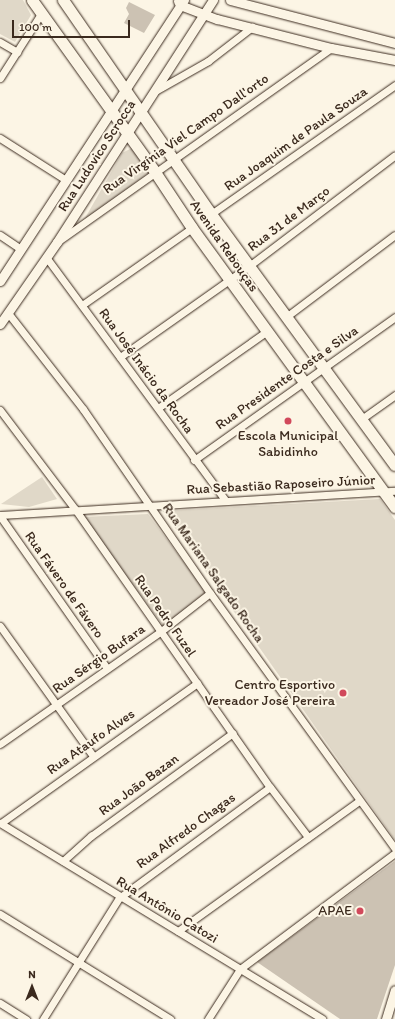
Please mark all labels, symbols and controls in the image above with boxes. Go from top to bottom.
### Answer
scale bar [14,12,132,38]
text: 100 m [19,20,52,34]
street label: Rua Virgínia Viel Campo Dall'orto [100,70,272,198]
street label: Rua Joaquim de Paula Souza [221,83,371,195]
street label: Rua Ludovico Scrocca [55,97,139,215]
street label: Rua 31 de Março [245,183,333,255]
street label: Avenida Rebouças [186,197,262,295]
street label: Rua José Inácio da Rocha [95,305,197,437]
street label: Rua Presidente Costa e Silva [213,322,361,434]
marker: Escola Municipal Sabidinho [283,416,293,426]
place label: Escola Municipal Sabidinho [238,428,338,460]
street label: Rua Sebastião Raposeiro Júnior [186,472,376,498]
street label: Rua Mariana Salgado Rocha [159,500,267,646]
street label: Rua Fávero de Fávero [21,529,107,641]
street label: Rua Pedro Fuzel [131,572,199,660]
street label: Rua Sérgio Bufara [50,621,148,697]
place label: Centro Esportivo Vereador José Pereira [205,677,335,710]
marker: Centro Esportivo Vereador José Pereira [338,688,348,698]
street label: Rua Ataufo Alves [44,705,138,779]
street label: Rua João Bazan [96,750,182,820]
street label: Rua Alfredo Chagas [133,789,239,873]
street label: Rua Antônio Catozi [113,873,221,947]
place label: APAE [318,903,352,919]
marker: APAE [355,906,365,916]
north arrow [12,967,52,1007]
text: N [28,968,36,981]

